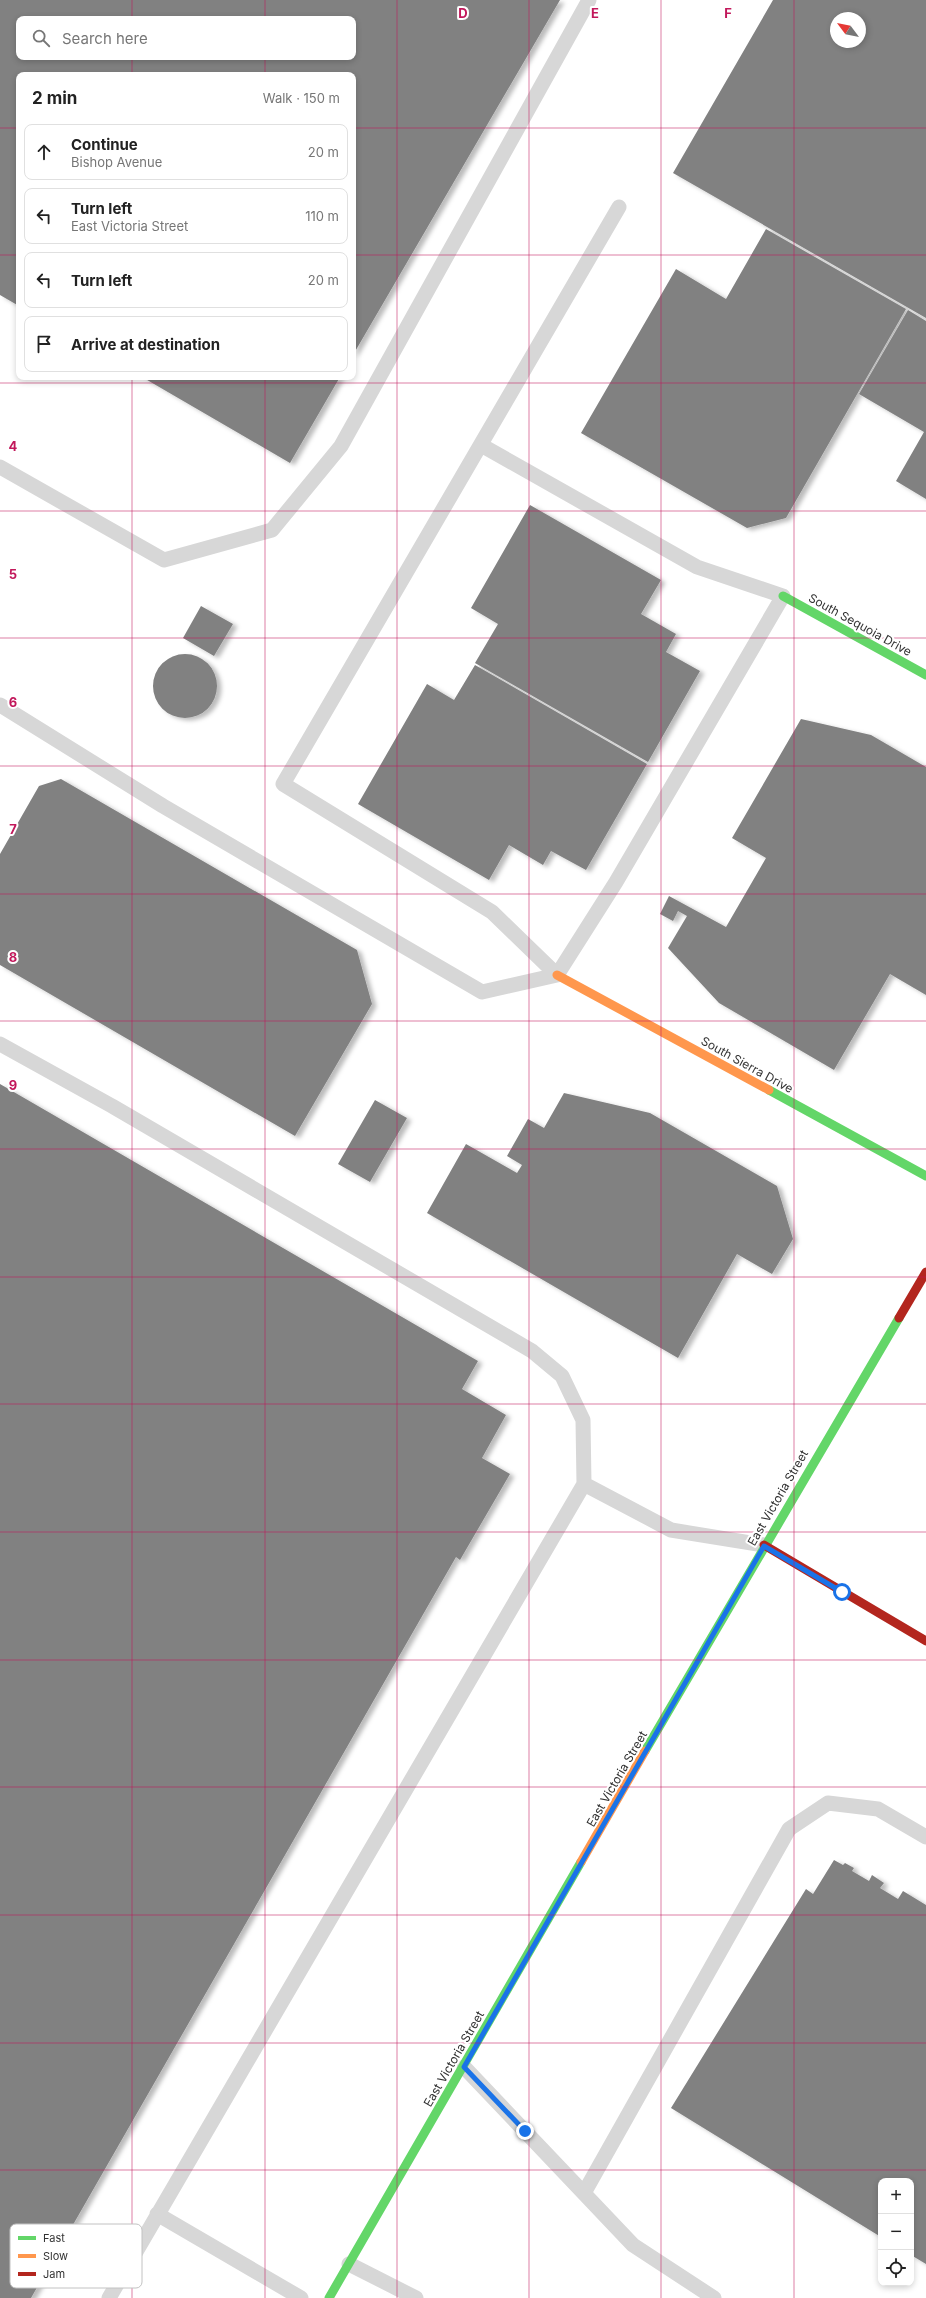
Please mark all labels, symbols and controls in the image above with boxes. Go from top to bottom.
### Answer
text: D [458,5,468,21]
text: E [591,5,599,21]
text: F [724,5,732,21]
north arrow [830,12,866,48]
search box [16,16,356,60]
icon: search [30,27,52,49]
text: Search here [62,29,148,48]
text: 2 min [32,88,77,108]
text: Walk · 150 m [263,90,340,106]
text: Continue [71,135,138,154]
icon: ahead [33,141,55,163]
text: 20 m [308,144,339,160]
text: Bishop Avenue [71,154,162,170]
text: Turn left [71,199,132,218]
icon: left [33,205,55,227]
text: 110 m [305,208,339,224]
text: East Victoria Street [71,218,188,234]
icon: left [33,269,55,291]
text: Turn left [71,271,132,290]
text: 20 m [308,272,339,288]
icon: arrive [33,333,55,355]
text: Arrive at destination [71,335,220,354]
text: 4 [9,438,18,454]
text: 5 [9,566,17,582]
street label: South Sequoia Drive [806,590,914,659]
text: 6 [9,694,17,710]
text: 7 [9,821,17,837]
text: 8 [9,949,17,965]
street label: South Sierra Drive [699,1033,796,1096]
text: 9 [9,1077,17,1093]
street label: East Victoria Street [744,1447,811,1548]
route start [833,1583,851,1601]
street label: East Victoria Street [583,1728,650,1829]
street label: East Victoria Street [420,2008,487,2109]
route end [516,2122,534,2140]
map controls [878,2178,914,2286]
button: + [878,2178,914,2214]
button: − [878,2214,914,2250]
legend [10,2224,142,2288]
text: Fast [43,2231,65,2245]
text: Slow [43,2249,68,2263]
button: locate [878,2250,914,2286]
text: Jam [43,2267,65,2281]

